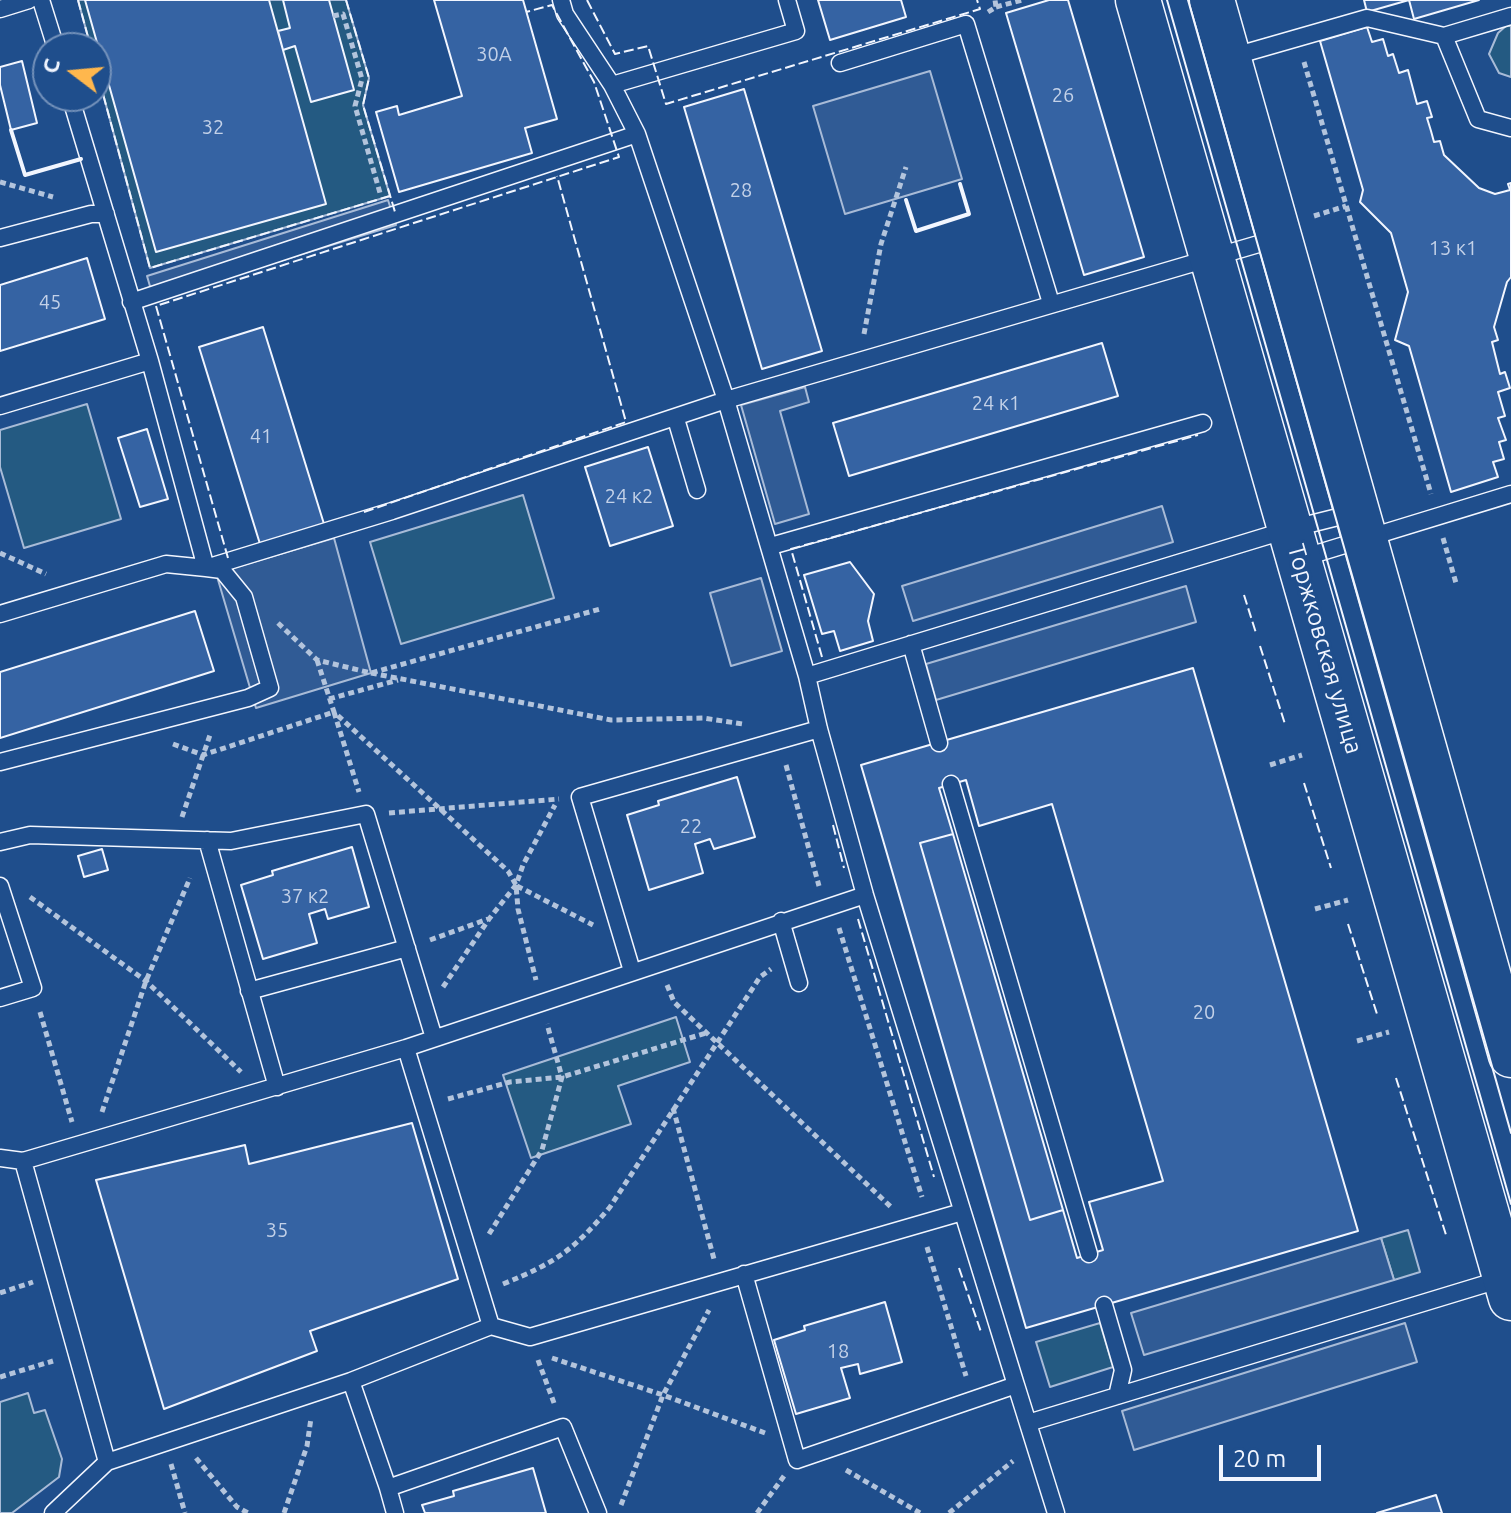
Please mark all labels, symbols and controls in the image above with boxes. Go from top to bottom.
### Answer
north arrow [32,32,112,112]
house number: 30А [476,42,512,66]
text: С [36,56,64,76]
house number: 26 [1052,83,1074,107]
house number: 32 [202,115,224,139]
house number: 28 [730,178,752,202]
house number: 13 к1 [1429,236,1477,260]
house number: 45 [39,290,61,314]
house number: 24 к1 [972,391,1020,415]
house number: 41 [250,424,272,448]
house number: 24 к2 [605,484,653,508]
street label: Торжковская улица [1281,541,1369,757]
house number: 22 [680,814,702,838]
house number: 37 к2 [281,884,329,908]
house number: 20 [1193,1000,1215,1024]
house number: 35 [266,1218,288,1242]
house number: 18 [827,1339,849,1363]
scale bar [1223,1429,1325,1479]
text: 20 m [1233,1445,1286,1472]

